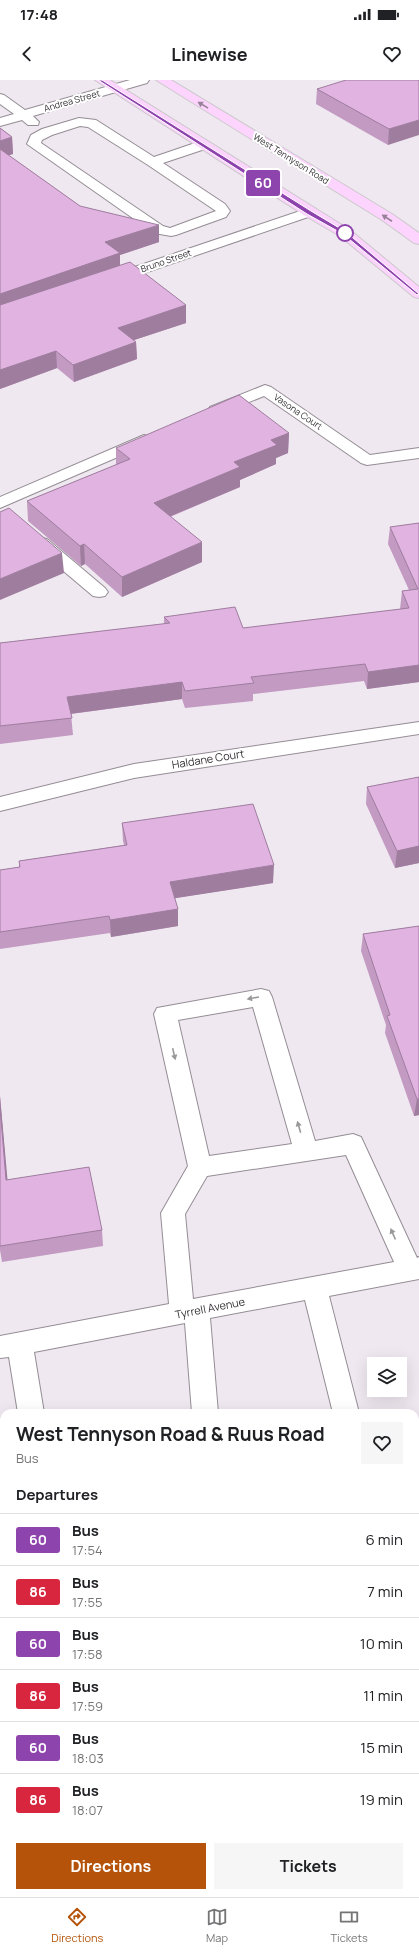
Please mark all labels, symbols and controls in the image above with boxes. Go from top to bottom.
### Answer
text: 17:48 [20,4,58,25]
text: Linewise [171,42,248,66]
icon: back [16,43,38,65]
icon: heart [381,43,403,65]
street label: Andrea Street [42,86,102,115]
one-way arrow [198,101,208,109]
street label: West Tennyson Road [251,130,332,187]
line badge: 60 [245,170,281,196]
text: 60 [254,173,272,192]
one-way arrow [382,214,392,222]
unlabelled marker [336,224,354,242]
street label: Bruno Street [139,246,193,275]
street label: Vasona Court [271,390,326,433]
street label: Haldane Court [171,745,245,772]
one-way arrow [246,996,259,1002]
one-way arrow [171,1048,177,1060]
one-way arrow [296,1121,302,1133]
one-way arrow [390,1228,396,1240]
street label: Tyrrell Avenue [174,1293,247,1322]
map controls [367,1357,407,1397]
button: layers [367,1357,407,1397]
text: West Tennyson Road & Ruus Road [16,1421,325,1447]
button: heart [361,1422,403,1464]
text: Bus [16,1449,39,1467]
text: Departures [16,1484,98,1505]
text: Bus [72,1520,99,1541]
text: 6 min [366,1529,403,1550]
text: 60 [29,1530,47,1549]
text: 17:54 [72,1541,103,1559]
text: Bus [72,1572,99,1593]
text: 7 min [367,1581,403,1602]
text: 86 [29,1582,47,1601]
text: 17:55 [72,1593,103,1611]
text: Bus [72,1624,99,1645]
text: 10 min [360,1633,403,1654]
text: 60 [29,1634,47,1653]
text: 17:58 [72,1645,103,1663]
text: Bus [72,1676,99,1697]
text: 11 min [363,1685,403,1706]
text: 86 [29,1686,47,1705]
text: 17:59 [72,1697,103,1715]
text: Bus [72,1728,99,1749]
text: 15 min [360,1737,403,1758]
text: 60 [29,1738,47,1757]
text: 18:03 [72,1749,104,1767]
text: Bus [72,1780,99,1801]
text: 19 min [360,1789,403,1810]
text: 86 [29,1790,47,1809]
text: 18:07 [72,1801,103,1819]
button: Directions [16,1843,206,1889]
button: Tickets [214,1843,403,1889]
tab: Directions [51,1906,103,1945]
tab: Map [206,1906,228,1945]
tab: Tickets [331,1906,368,1945]

